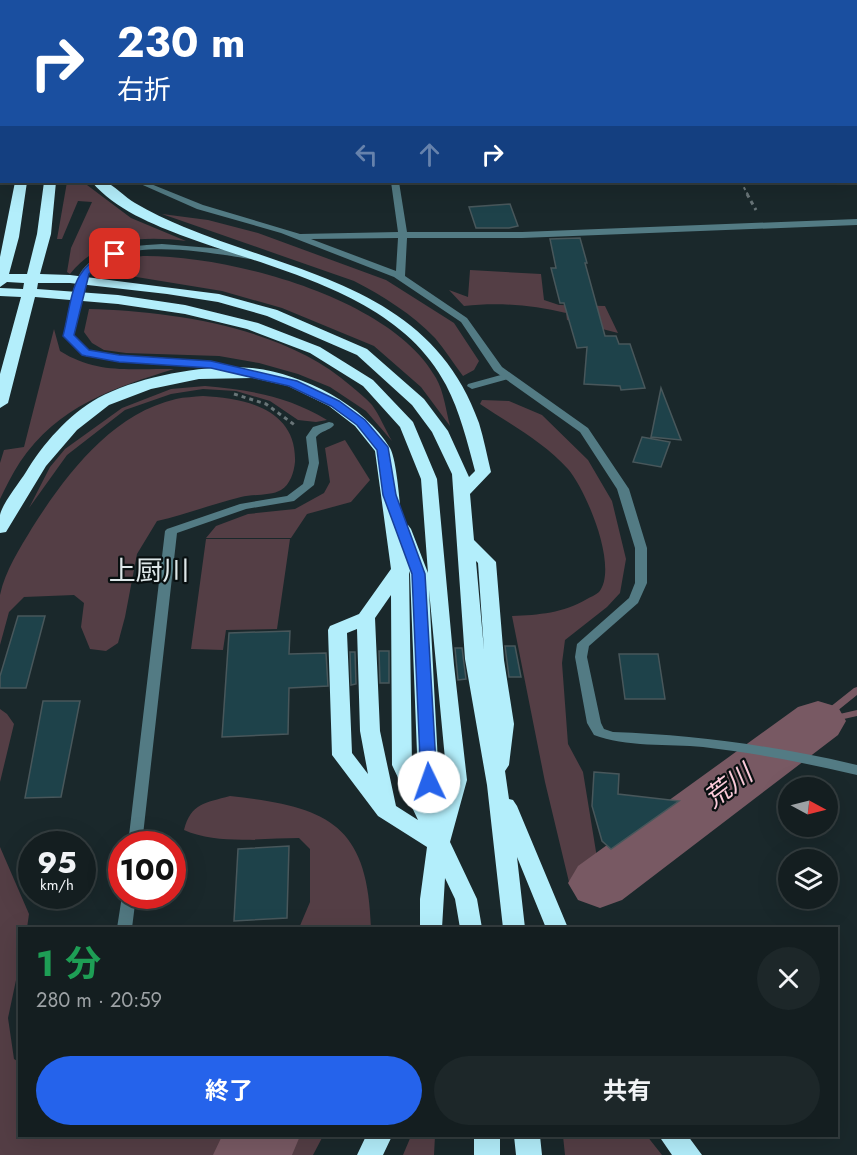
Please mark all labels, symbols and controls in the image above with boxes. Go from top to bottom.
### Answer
text: 230 m [117,12,245,73]
icon: right [18,24,96,102]
text: 右折 [117,70,171,109]
icon: left [350,138,383,171]
icon: ahead [413,138,446,171]
icon: right [476,138,509,171]
pin [89,228,140,279]
icon: arrive [98,237,131,270]
district label: 上厨川 [109,551,190,590]
position arrow [397,750,461,814]
water label: 荒川 [696,753,763,817]
north arrow [778,777,838,837]
map controls [778,777,838,909]
speed limit sign: 100 [108,831,186,909]
text: 95 [37,841,77,884]
button: layers [778,849,838,909]
text: km/h [40,874,74,896]
text: 1 分 [36,937,101,989]
button: close [757,947,820,1010]
text: 280 m · 20:59 [36,986,162,1015]
button: 終了 [36,1056,422,1125]
button: 共有 [434,1056,820,1125]

